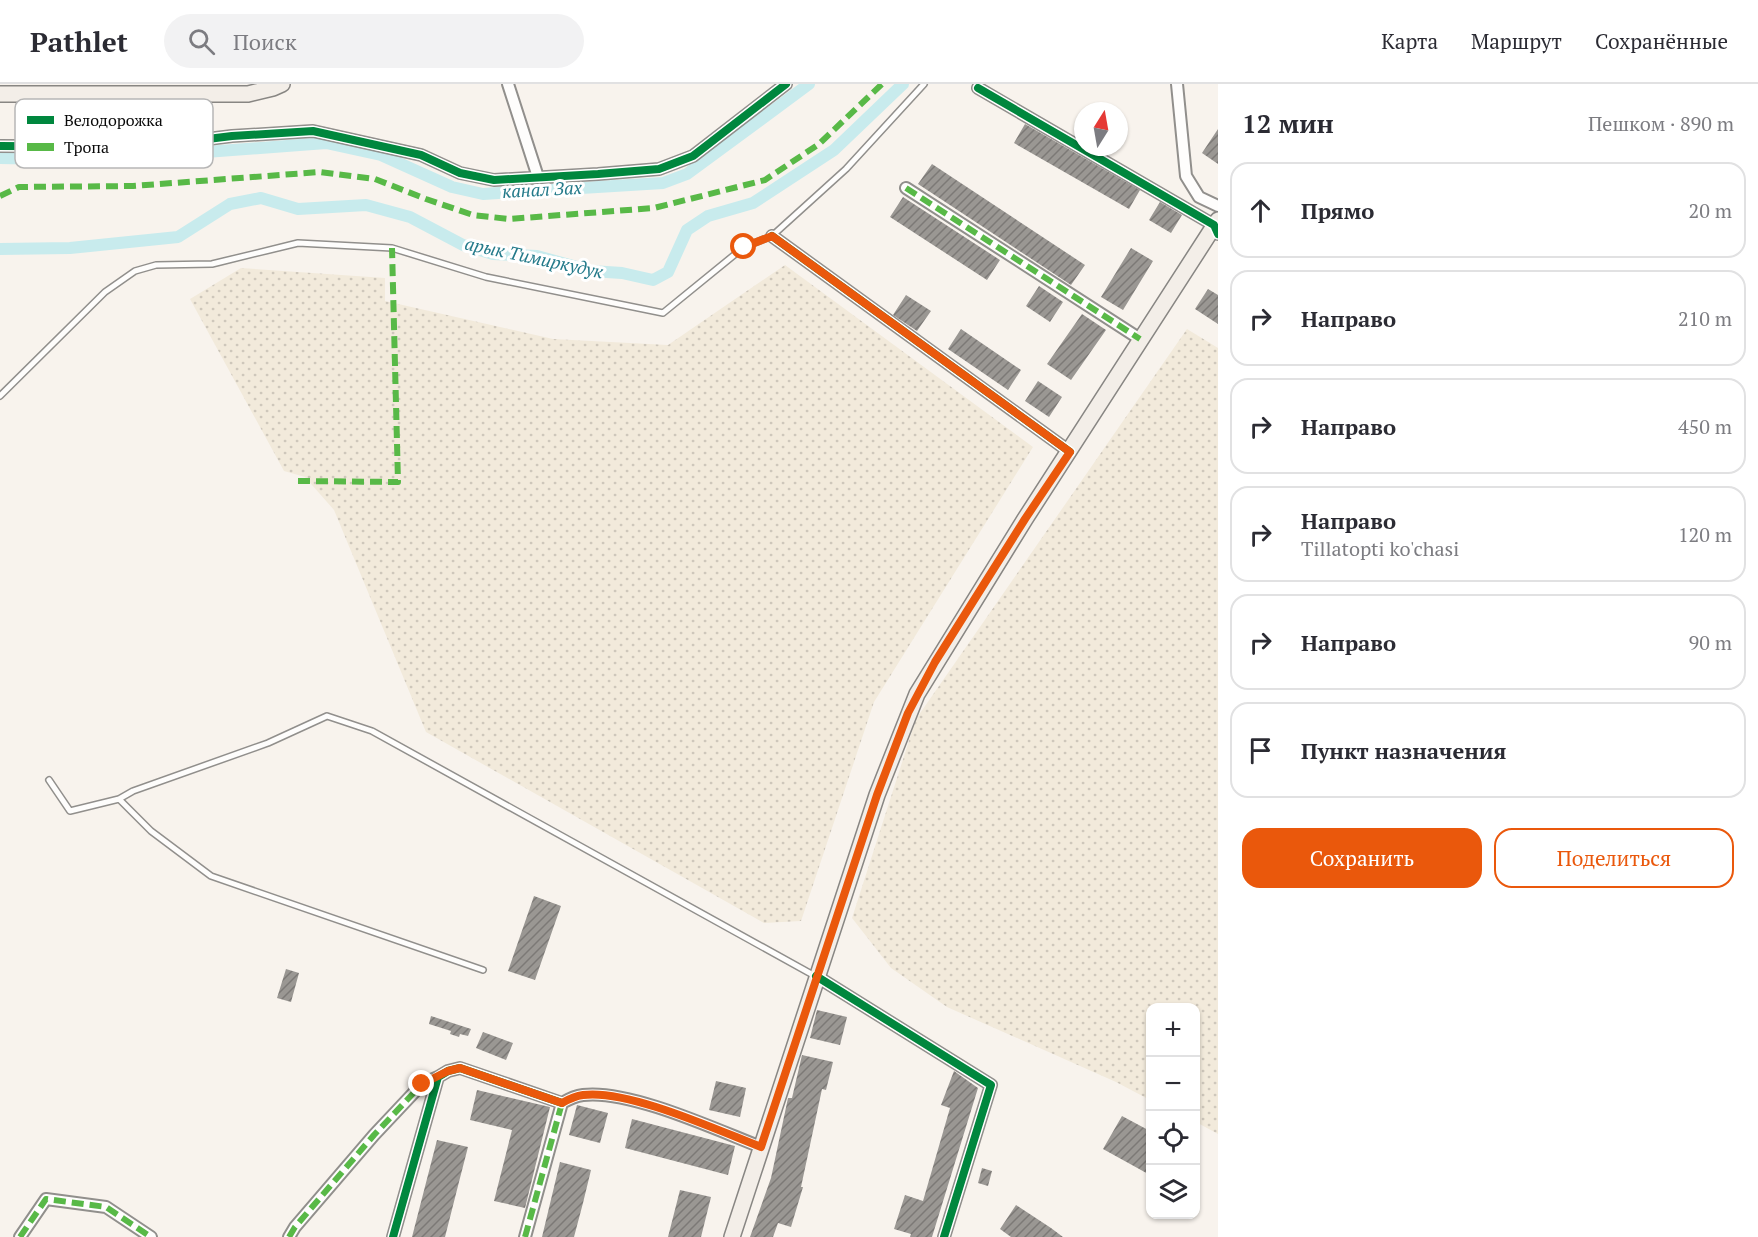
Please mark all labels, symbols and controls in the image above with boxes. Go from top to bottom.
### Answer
search box [164,14,584,68]
text: Pathlet [30,23,128,60]
icon: search [185,25,218,58]
text: Поиск [233,27,297,56]
text: Карта [1381,27,1438,55]
text: Маршрут [1471,27,1562,55]
text: Сохранённые [1595,27,1728,55]
legend [15,99,213,168]
north arrow [1074,102,1128,156]
text: 12 мин [1242,106,1334,140]
text: Велодорожка [64,109,163,131]
text: Пешком · 890 m [1588,110,1734,137]
text: Тропа [64,136,109,158]
water label: канал Зах [502,175,583,203]
icon: ahead [1244,194,1277,227]
text: Прямо [1301,196,1374,225]
text: 20 m [1689,197,1732,224]
water label: арык Тимиркудук [463,231,606,283]
route start [730,233,756,259]
icon: right [1244,302,1277,335]
text: Направо [1301,304,1396,333]
text: 210 m [1678,305,1732,332]
icon: right [1244,410,1277,443]
text: Направо [1301,412,1396,441]
text: 450 m [1678,413,1732,440]
text: Направо [1301,506,1396,535]
icon: right [1244,518,1277,551]
text: 120 m [1678,521,1732,548]
text: Tillatopti ko'chasi [1301,535,1459,562]
icon: right [1244,626,1277,659]
text: Направо [1301,628,1396,657]
text: 90 m [1689,629,1732,656]
icon: arrive [1244,734,1277,767]
text: Пункт назначения [1301,736,1506,765]
button: Сохранить [1242,828,1482,888]
button: Поделиться [1494,828,1734,888]
map controls [1146,1003,1200,1219]
button: + [1146,1003,1200,1057]
button: − [1146,1057,1200,1111]
route end [408,1070,434,1096]
button: locate [1146,1111,1200,1165]
button: layers [1146,1165,1200,1219]

